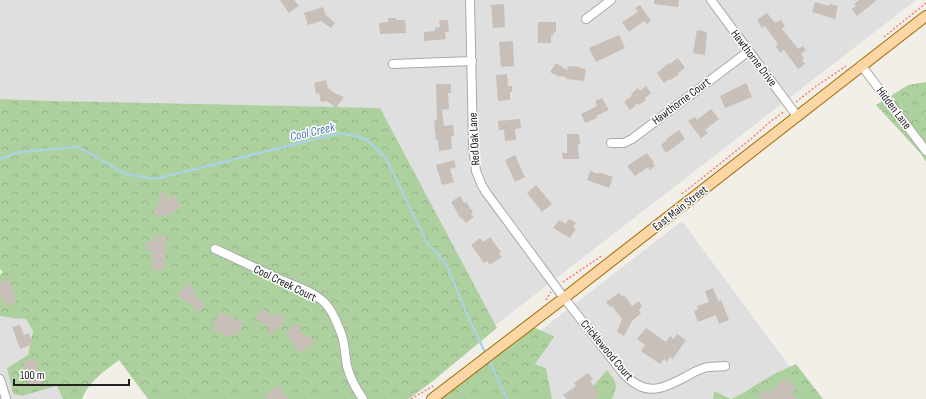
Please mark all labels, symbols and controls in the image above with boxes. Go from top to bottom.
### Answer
street label: Hawthorne Drive [727,27,780,90]
street label: Hawthorne Court [649,74,714,128]
street label: Hidden Lane [873,84,915,133]
street label: Red Oak Lane [466,112,483,166]
water label: Cool Creek [288,119,337,145]
street label: East Main Street [650,182,711,235]
street label: Cool Creek Court [251,262,319,305]
street label: Cricklewood Court [577,317,636,384]
scale bar [14,361,129,387]
text: 100 m [20,368,45,383]

